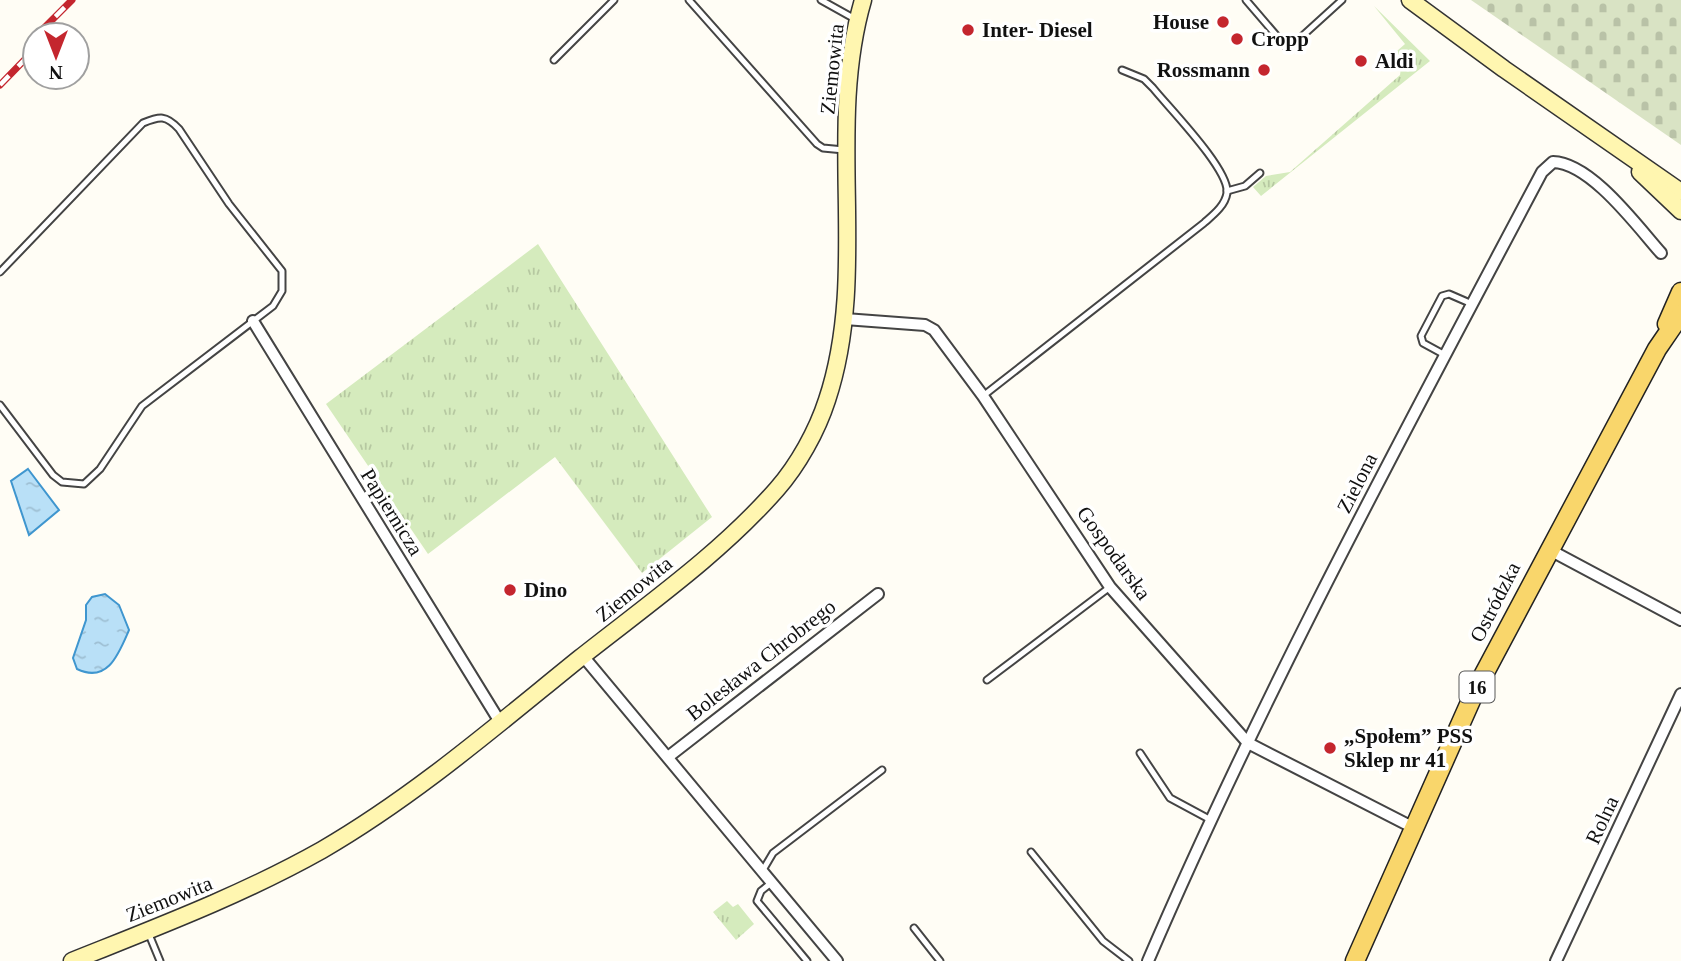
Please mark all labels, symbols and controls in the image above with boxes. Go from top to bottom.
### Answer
place label: House [1153,10,1209,34]
marker: House [1215,14,1231,30]
place label: Inter- Diesel [982,18,1093,42]
north arrow [21,21,91,91]
street label: Ziemowita [815,22,849,115]
marker: Inter- Diesel [960,22,976,38]
place label: Cropp [1251,27,1309,51]
marker: Cropp [1229,31,1245,47]
place label: Aldi [1375,49,1414,73]
marker: Aldi [1353,53,1369,69]
place label: Rossmann [1157,58,1250,82]
text: N [49,62,63,83]
marker: Rossmann [1256,62,1272,78]
street label: Zielona [1332,448,1383,517]
street label: Papiernicza [356,464,428,560]
street label: Gospodarska [1072,502,1156,605]
street label: Ziemowita [591,551,677,627]
street label: Ostródzka [1465,557,1526,646]
place label: Dino [524,578,567,602]
marker: Dino [502,582,518,598]
street label: Bolesława Chrobrego [682,594,840,726]
road number: 16 [1460,672,1494,702]
place label: „Społem” PSS Sklep nr 41 [1344,724,1473,772]
marker: „Społem” PSS Sklep nr 41 [1322,740,1338,756]
street label: Rolna [1581,792,1624,848]
street label: Ziemowita [122,871,216,927]

